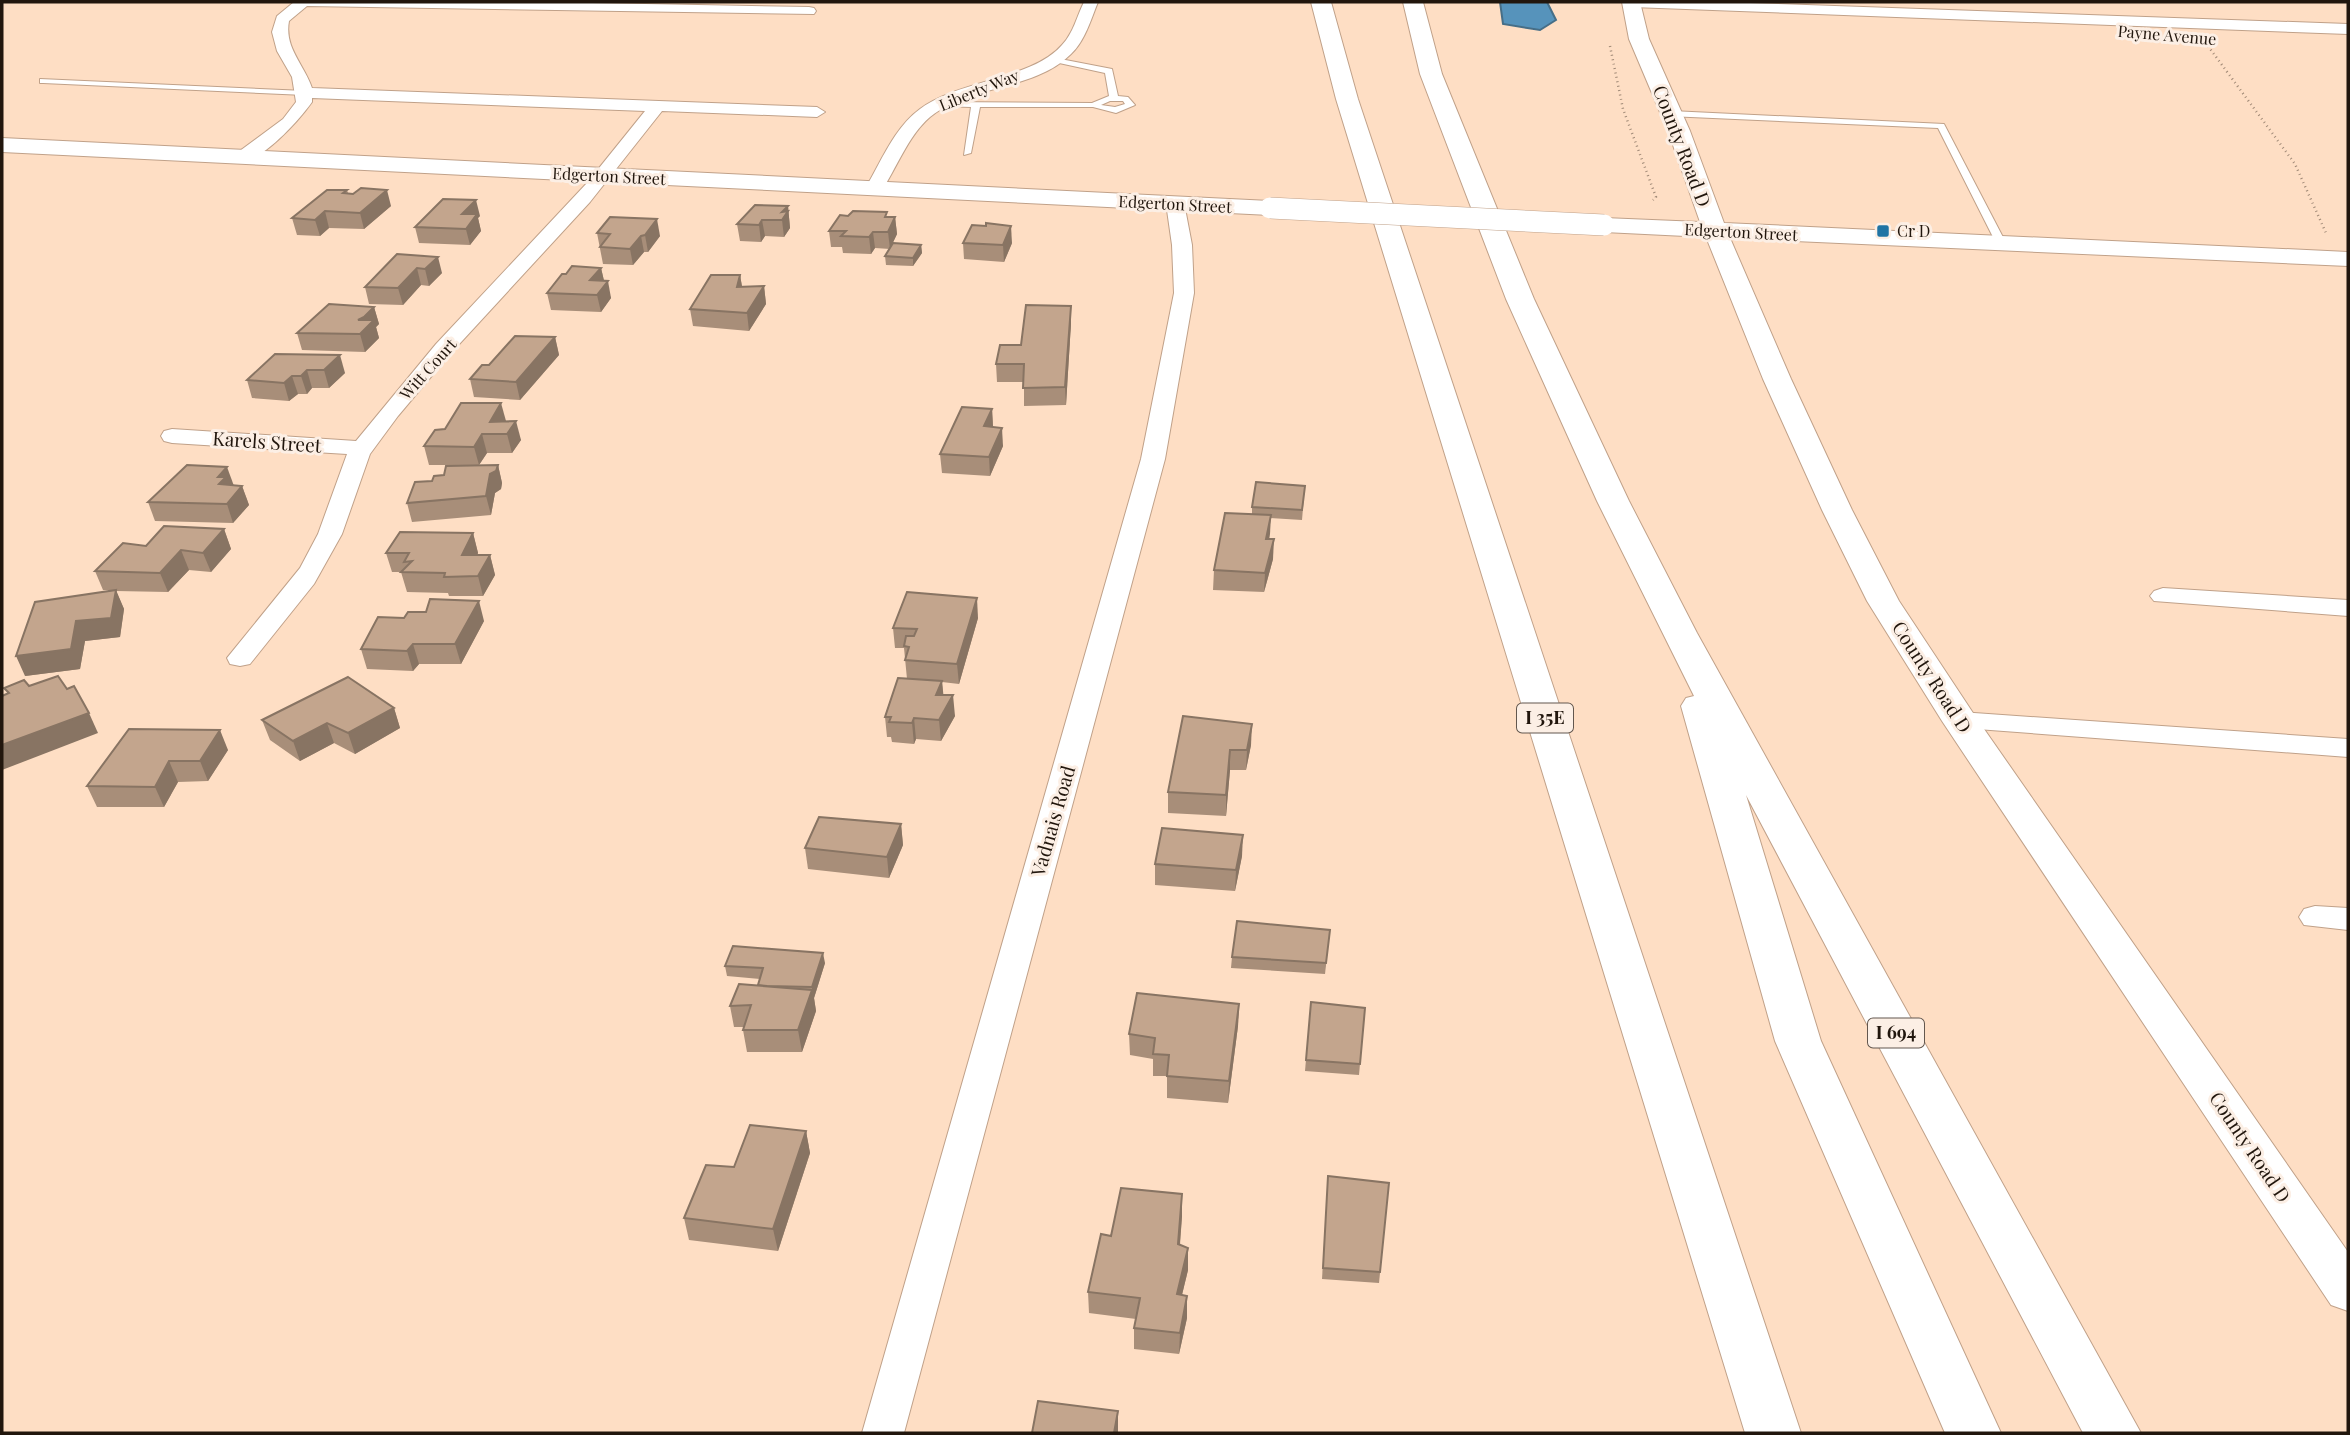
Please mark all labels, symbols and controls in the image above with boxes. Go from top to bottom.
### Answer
street label: Payne Avenue [2117,20,2217,49]
street label: Liberty Way [936,64,1022,115]
street label: County Road D [1648,81,1718,210]
street label: Edgerton Street [552,162,667,189]
street label: Edgerton Street [1118,190,1233,217]
street label: Edgerton Street [1684,218,1799,245]
place label: Cr D [1897,220,1930,241]
marker: Cr D [1875,223,1891,239]
street label: Witt Court [394,334,461,404]
street label: Karels Street [212,424,323,458]
street label: County Road D [1887,616,1979,737]
road number: I 35E [1517,704,1573,732]
street label: Vadnais Road [1024,762,1080,880]
road number: I 694 [1868,1018,1924,1048]
street label: County Road D [2204,1086,2297,1207]

